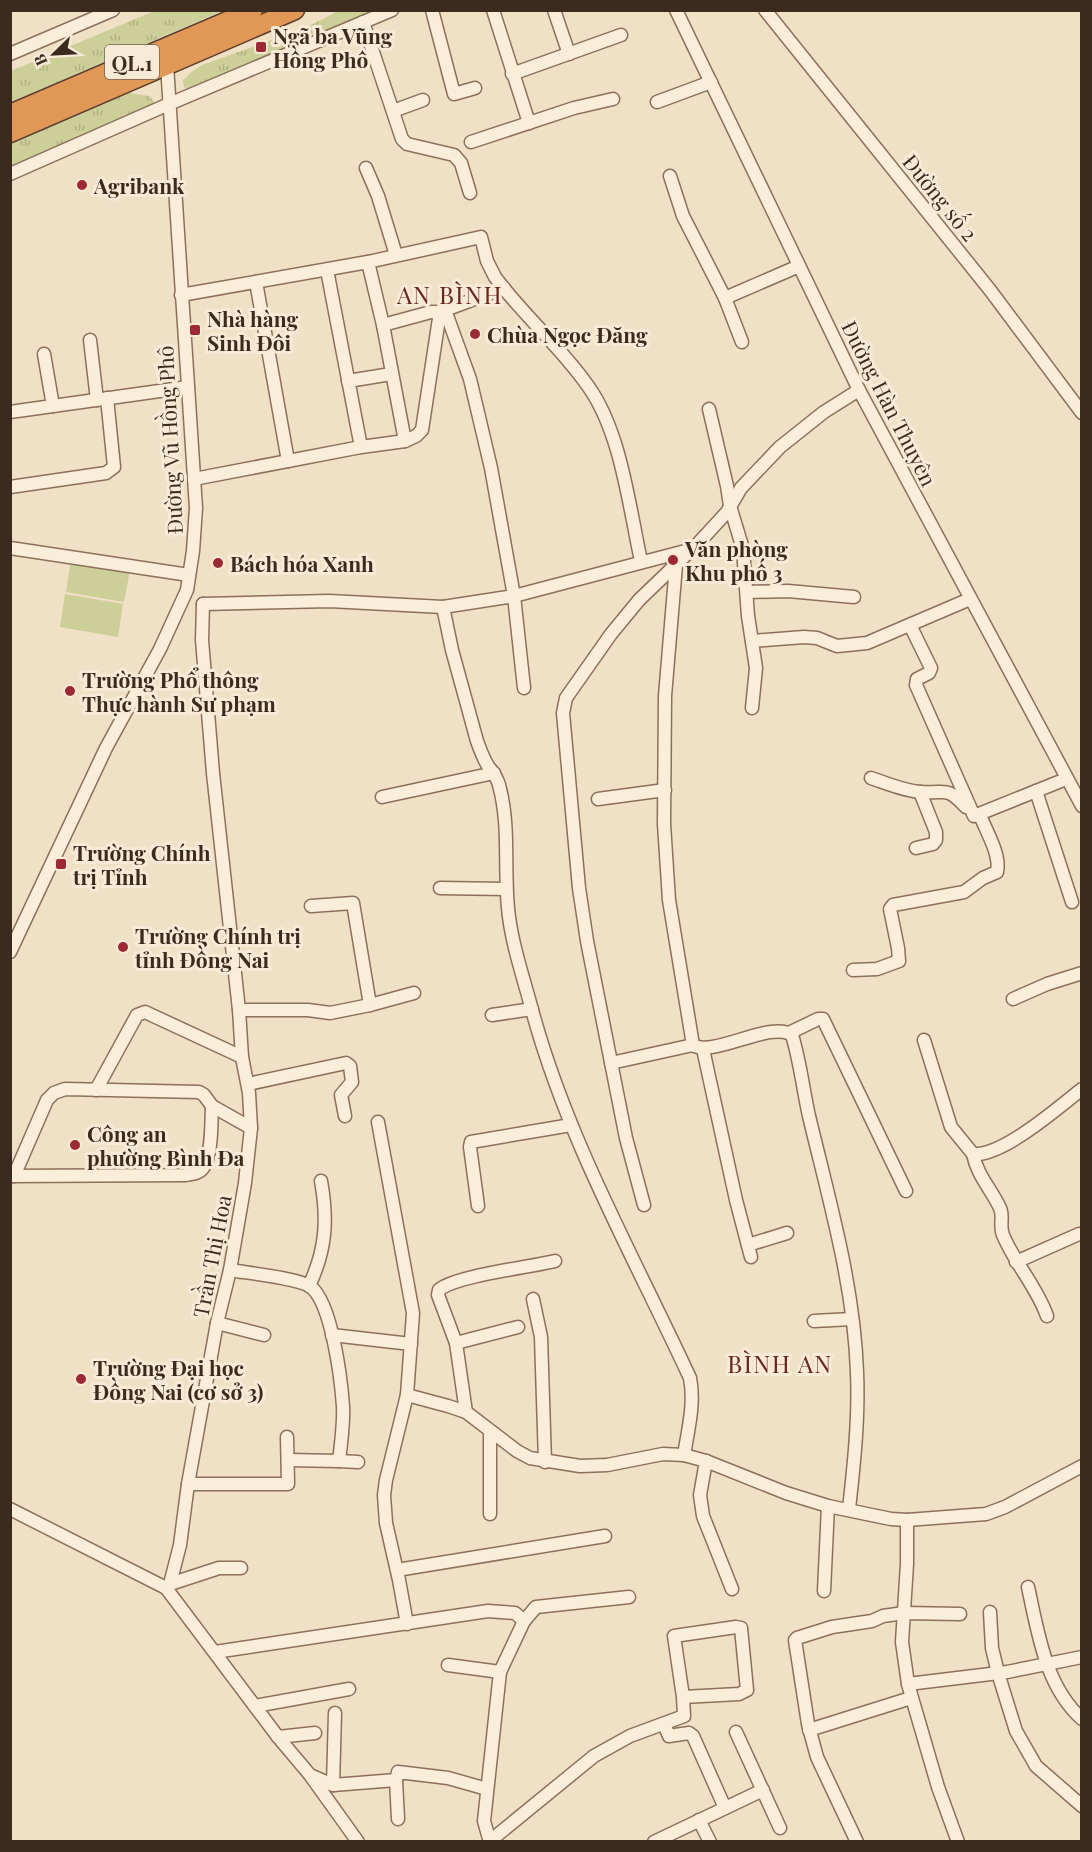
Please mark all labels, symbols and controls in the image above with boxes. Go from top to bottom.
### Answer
place label: Ngã ba Vũng Hồng Phô [273,21,393,73]
north arrow [24,24,84,84]
marker: Ngã ba Vũng Hồng Phô [254,40,268,54]
road number: QL.1 [105,45,159,79]
text: B [28,51,52,69]
street label: Đường số 2 [897,148,985,246]
place label: Agribank [93,171,185,199]
marker: Agribank [75,178,89,192]
district label: AN BÌNH [396,278,503,310]
place label: Nhà hàng Sinh Đôi [207,304,298,356]
street label: Đường Hàn Thuyên [836,316,944,491]
place label: Chùa Ngọc Đăng [487,320,648,348]
marker: Nhà hàng Sinh Đôi [188,323,202,337]
marker: Chùa Ngọc Đăng [468,327,482,341]
street label: Đường Vũ Hồng Phô [150,345,188,535]
place label: Văn phòng Khu phố 3 [684,534,788,586]
place label: Bách hóa Xanh [230,549,374,577]
marker: Văn phòng Khu phố 3 [666,553,680,567]
marker: Bách hóa Xanh [211,556,225,570]
place label: Trường Phổ thông Thực hành Sư phạm [82,665,276,717]
marker: Trường Phổ thông Thực hành Sư phạm [63,684,77,698]
place label: Trường Chính trị Tỉnh [72,838,211,890]
marker: Trường Chính trị Tỉnh [54,857,68,871]
place label: Trường Chính trị tỉnh Đồng Nai [134,921,301,973]
marker: Trường Chính trị tỉnh Đồng Nai [116,940,130,954]
place label: Công an phường Bình Đa [87,1119,245,1171]
marker: Công an phường Bình Đa [68,1138,82,1152]
street label: Trần Thị Hoa [185,1192,237,1320]
district label: BÌNH AN [727,1347,833,1379]
place label: Trường Đại học Đồng Nai (cơ sở 3) [93,1353,263,1405]
marker: Trường Đại học Đồng Nai (cơ sở 3) [74,1372,88,1386]

